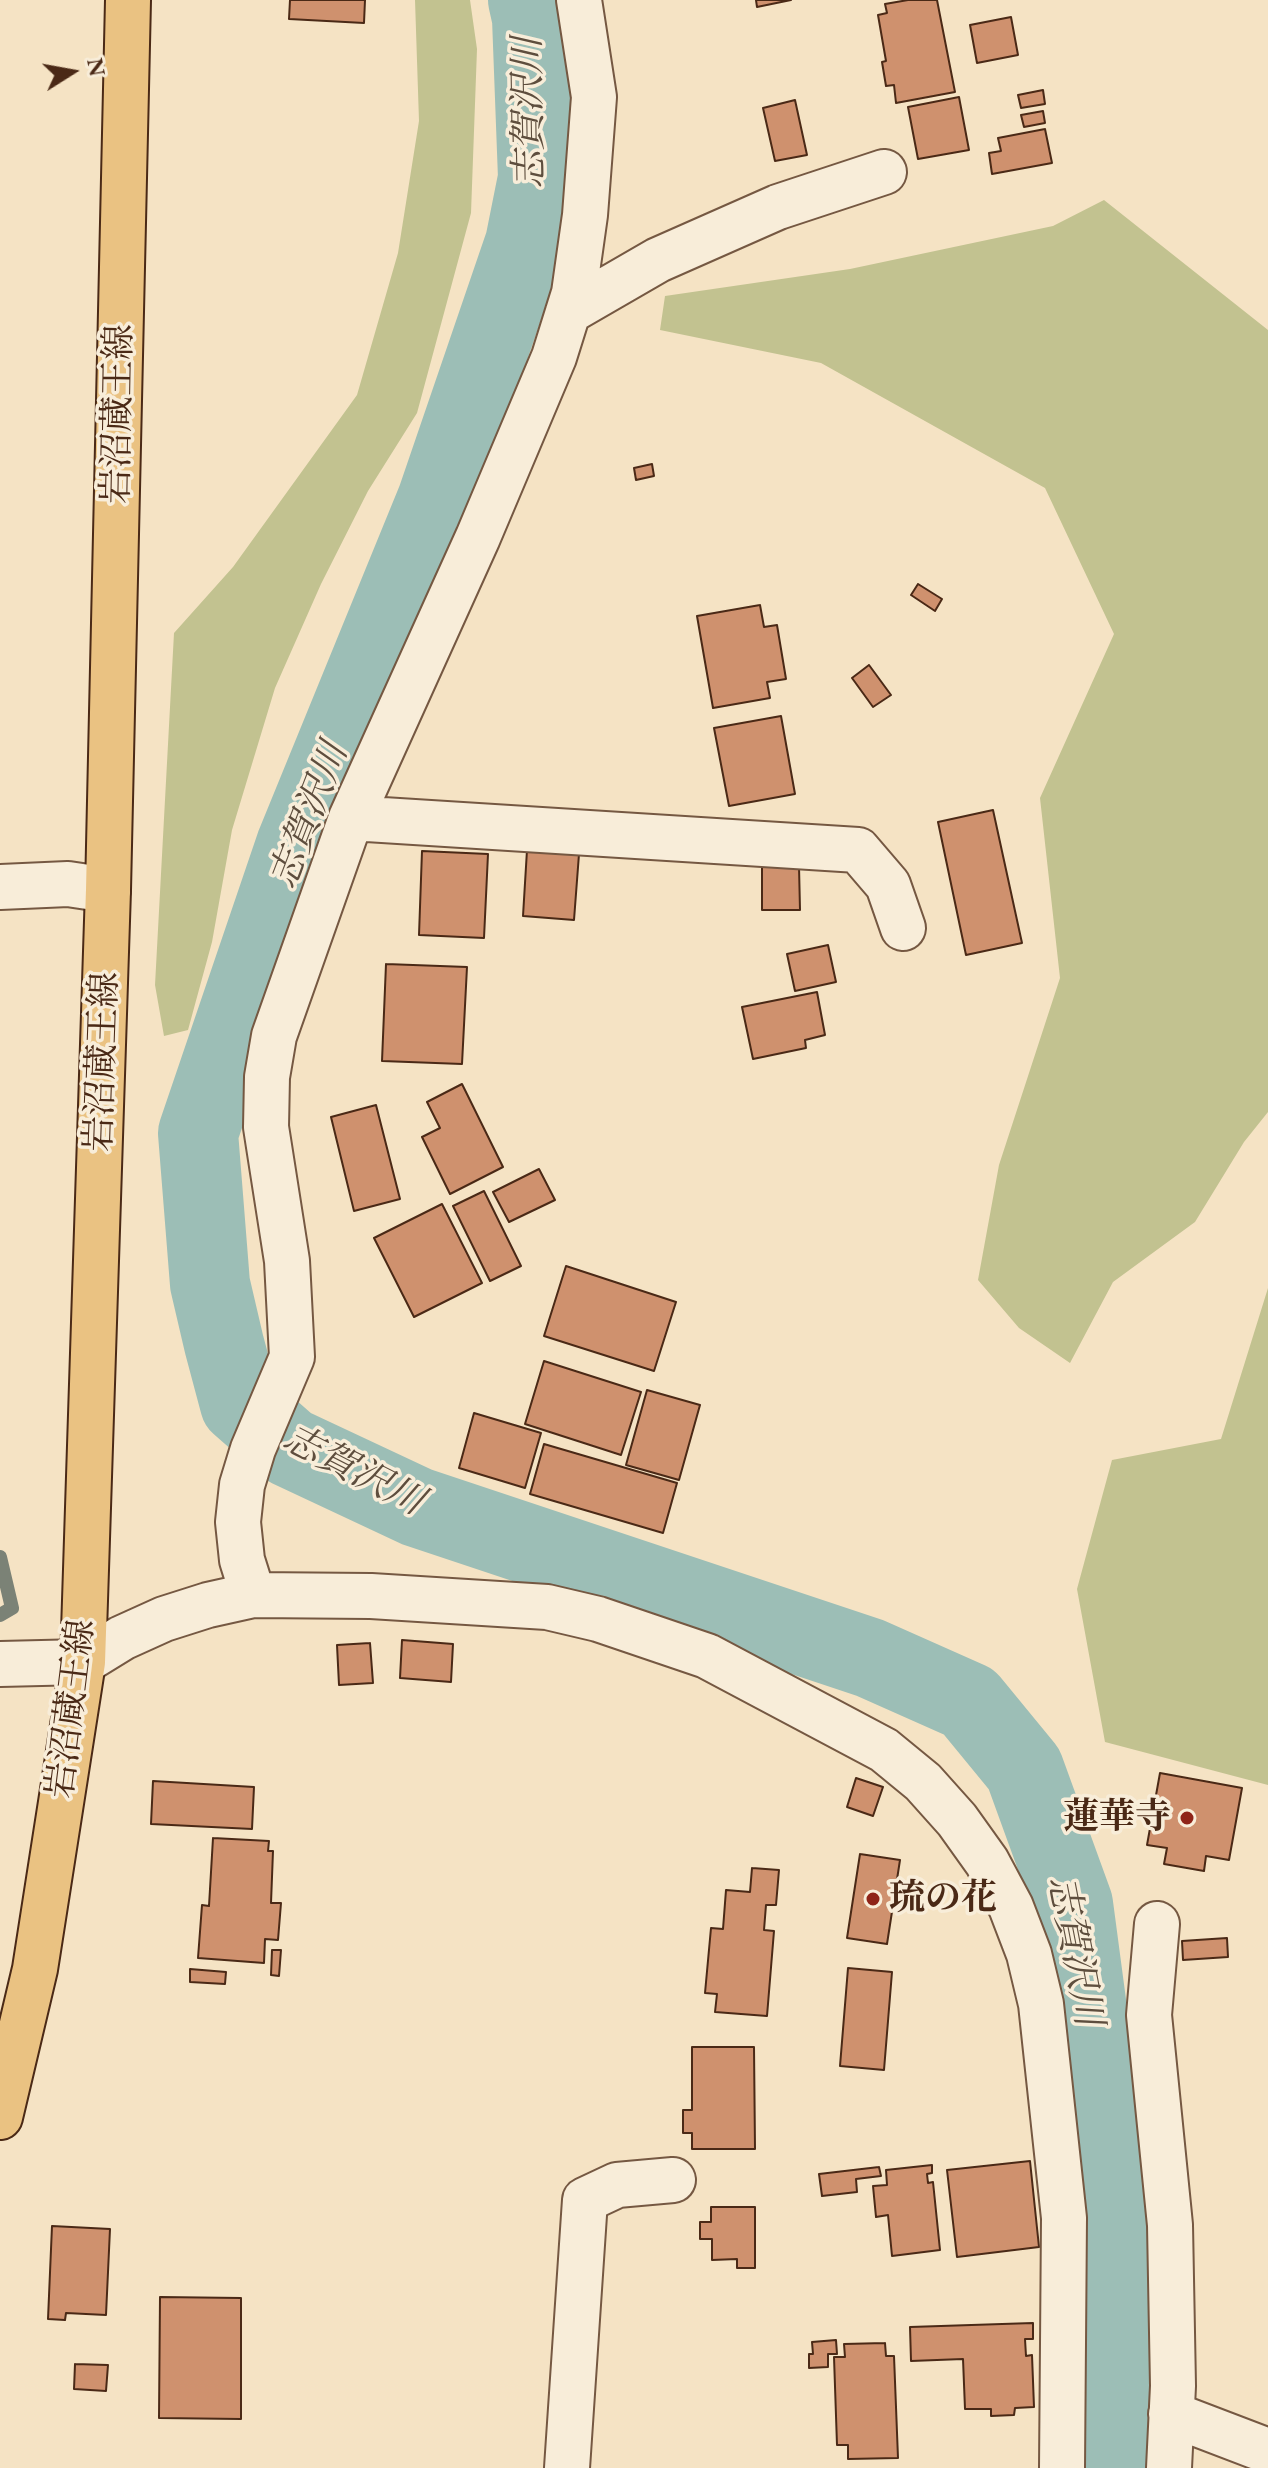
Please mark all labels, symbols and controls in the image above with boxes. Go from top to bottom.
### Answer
north arrow [32,32,112,112]
water label: 志賀沢川 [506,37,554,189]
text: N [80,56,112,79]
street label: 岩沼蔵王線 [96,324,142,504]
water label: 志賀沢川 [261,737,359,895]
street label: 岩沼蔵王線 [78,971,128,1153]
water label: 志賀沢川 [275,1416,431,1526]
street label: 岩沼蔵王線 [40,1617,104,1801]
place label: 蓮華寺 [1063,1796,1171,1840]
marker: 蓮華寺 [1178,1809,1196,1827]
water label: 志賀沢川 [1037,1872,1111,2030]
place label: 琉の花 [889,1877,997,1921]
marker: 琉の花 [864,1890,882,1908]

